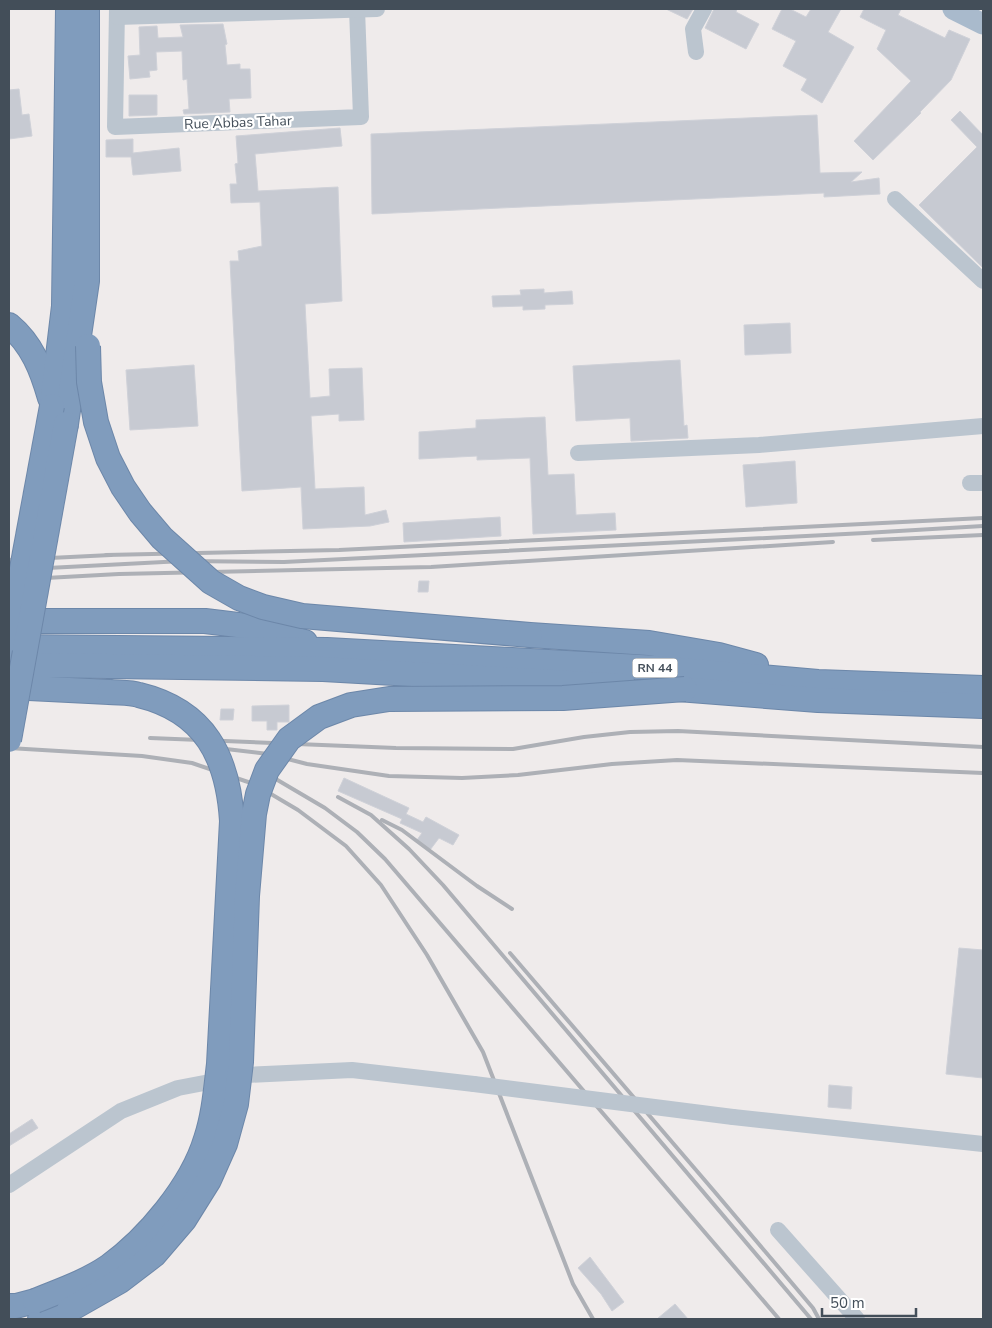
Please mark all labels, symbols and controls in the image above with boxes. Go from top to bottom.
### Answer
street label: Rue Abbas Tahar [184,111,292,134]
road number: RN 44 [632,658,678,678]
scale bar [822,1286,916,1318]
text: 50 m [830,1293,865,1313]

